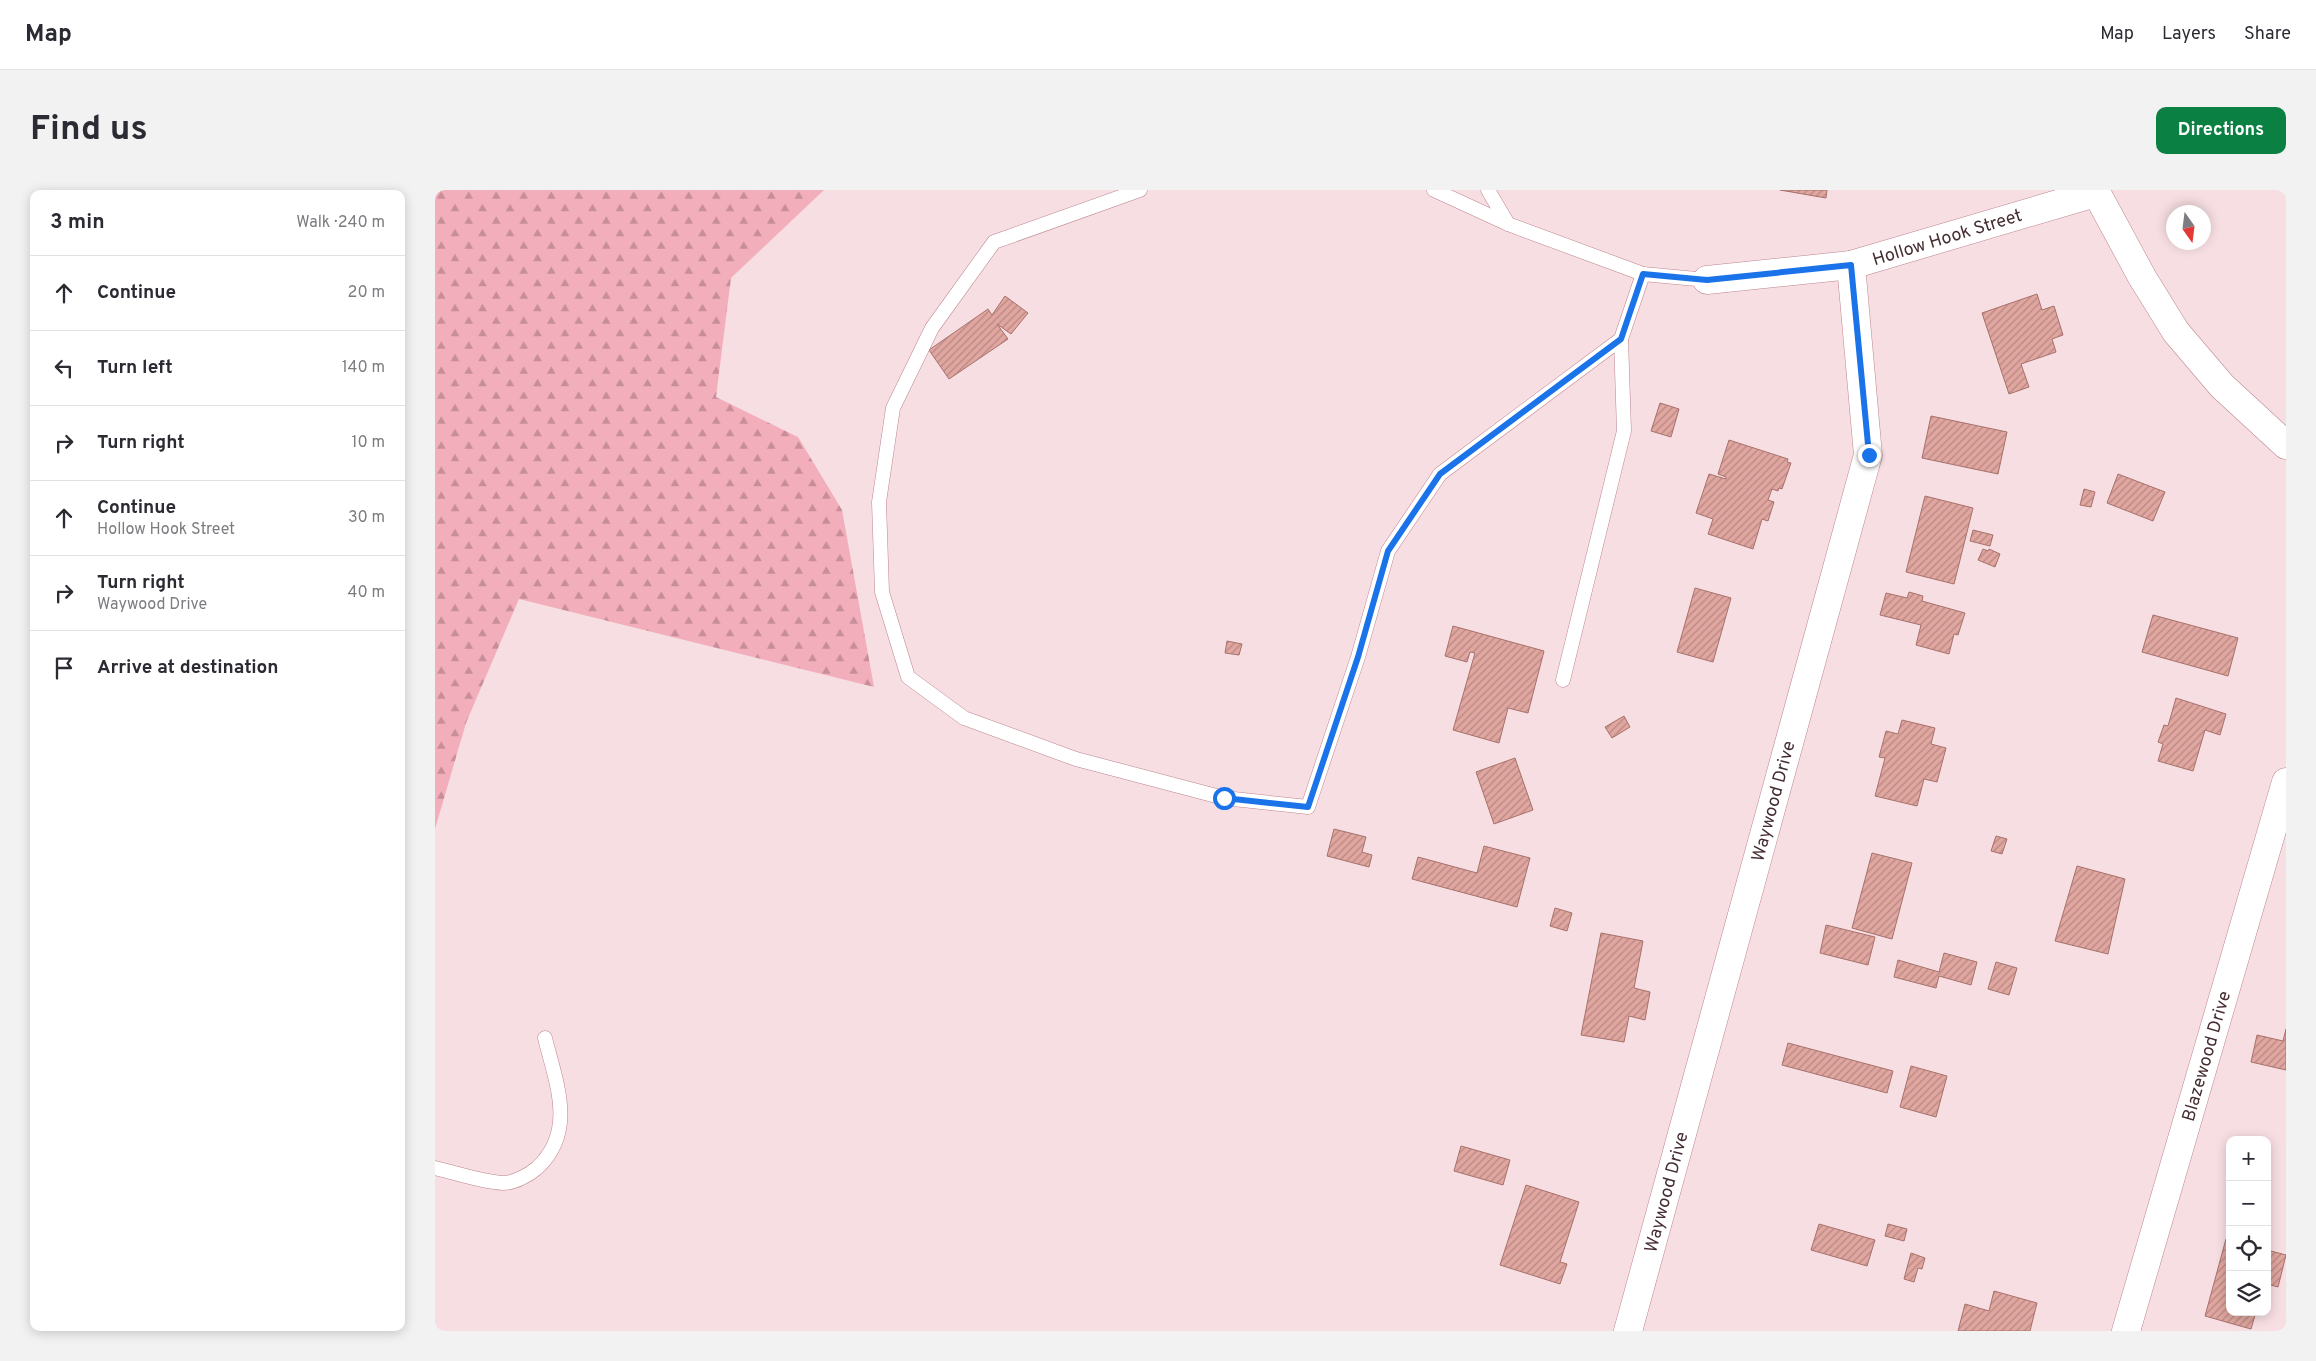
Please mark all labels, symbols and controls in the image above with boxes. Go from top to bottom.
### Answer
text: Map [25,20,72,50]
text: Map [2100,23,2134,46]
text: Layers [2162,23,2216,46]
text: Share [2244,23,2291,46]
button: Directions [2156,107,2286,154]
text: Find us [30,108,148,152]
street label: Hollow Hook Street [1870,205,2025,272]
north arrow [2166,205,2211,250]
text: 3 min [50,209,105,236]
text: Walk · 240 m [296,213,385,233]
icon: ahead [50,279,78,307]
text: Continue [97,281,176,305]
text: 20 m [348,283,385,303]
icon: left [50,354,78,382]
text: Turn left [97,356,173,380]
text: 140 m [342,358,385,378]
icon: right [50,429,78,457]
text: Turn right [97,431,185,455]
text: 10 m [351,433,385,453]
route end [1858,444,1881,467]
text: Continue [97,496,176,520]
icon: ahead [50,504,78,532]
text: 30 m [348,508,385,528]
text: Hollow Hook Street [97,520,235,540]
text: Turn right [97,571,185,595]
icon: right [50,579,78,607]
text: 40 m [347,583,385,603]
text: Waywood Drive [97,595,207,615]
icon: arrive [50,654,78,682]
text: Arrive at destination [97,656,278,680]
street label: Waywood Drive [1747,739,1802,864]
route start [1213,787,1236,810]
street label: Blazewood Drive [2178,988,2237,1124]
street label: Waywood Drive [1640,1130,1695,1255]
map controls [2226,1136,2271,1316]
button: + [2226,1136,2271,1181]
button: − [2226,1181,2271,1226]
button: locate [2226,1226,2271,1271]
button: layers [2226,1271,2271,1316]

